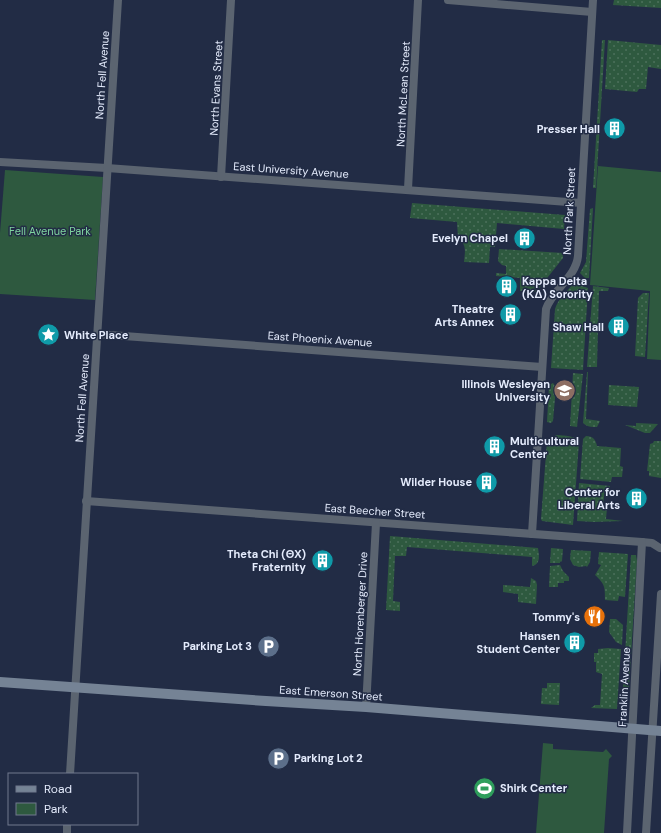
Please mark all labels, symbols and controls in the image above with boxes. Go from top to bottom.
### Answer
street label: North Fell Avenue [92,30,112,120]
street label: North Evans Street [207,40,225,136]
street label: North McLean Street [393,41,413,147]
building icon: Presser Hall [602,116,628,142]
place label: Presser Hall [537,122,600,136]
street label: East University Avenue [233,159,349,181]
street label: North Park Street [560,167,578,255]
park label: Fell Avenue Park [9,224,91,238]
building icon: Evelyn Chapel [511,225,537,251]
place label: Evelyn Chapel [432,231,508,245]
building icon: Kappa Delta (ΚΔ) Sorority [493,274,519,300]
place label: Kappa Delta (ΚΔ) Sorority [522,274,593,301]
place label: Theatre Arts Annex [435,302,495,329]
building icon: Theatre Arts Annex [497,302,523,328]
building icon: Shaw Hall [606,314,632,340]
place label: Shaw Hall [552,320,604,334]
place icon: White Place [36,322,62,348]
place label: White Place [64,328,129,342]
street label: East Phoenix Avenue [267,328,373,350]
street label: North Fell Avenue [72,353,92,443]
place label: Illinois Wesleyan University [461,377,550,404]
school or university icon: Illinois Wesleyan University [552,377,578,403]
building icon: Multicultural Center [482,434,508,460]
place label: Multicultural Center [510,434,579,461]
building icon: Wilder House [474,469,500,495]
place label: Wilder House [400,475,472,489]
place label: Center for Liberal Arts [558,485,620,512]
building icon: Center for Liberal Arts [623,485,649,511]
street label: East Beecher Street [324,500,426,522]
place label: Theta Chi (ΘΧ) Fraternity [227,547,306,574]
building icon: Theta Chi (ΘΧ) Fraternity [309,547,335,573]
street label: North Horenberger Drive [350,551,370,677]
restaurant icon: Tommy's [582,604,608,630]
place label: Tommy's [533,610,580,624]
place label: Hansen Student Center [477,629,560,656]
building icon: Hansen Student Center [562,629,588,655]
parking icon: Parking Lot 3 [255,633,281,659]
place label: Parking Lot 3 [183,639,252,653]
street label: Franklin Avenue [615,647,633,727]
street label: East Emerson Street [279,682,383,704]
parking icon: Parking Lot 2 [265,745,291,771]
place label: Parking Lot 2 [294,751,363,765]
legend [8,773,138,825]
sports icon: Shirk Center [471,775,497,801]
text: Road [44,781,72,797]
place label: Shirk Center [500,781,568,795]
text: Park [44,801,68,817]

